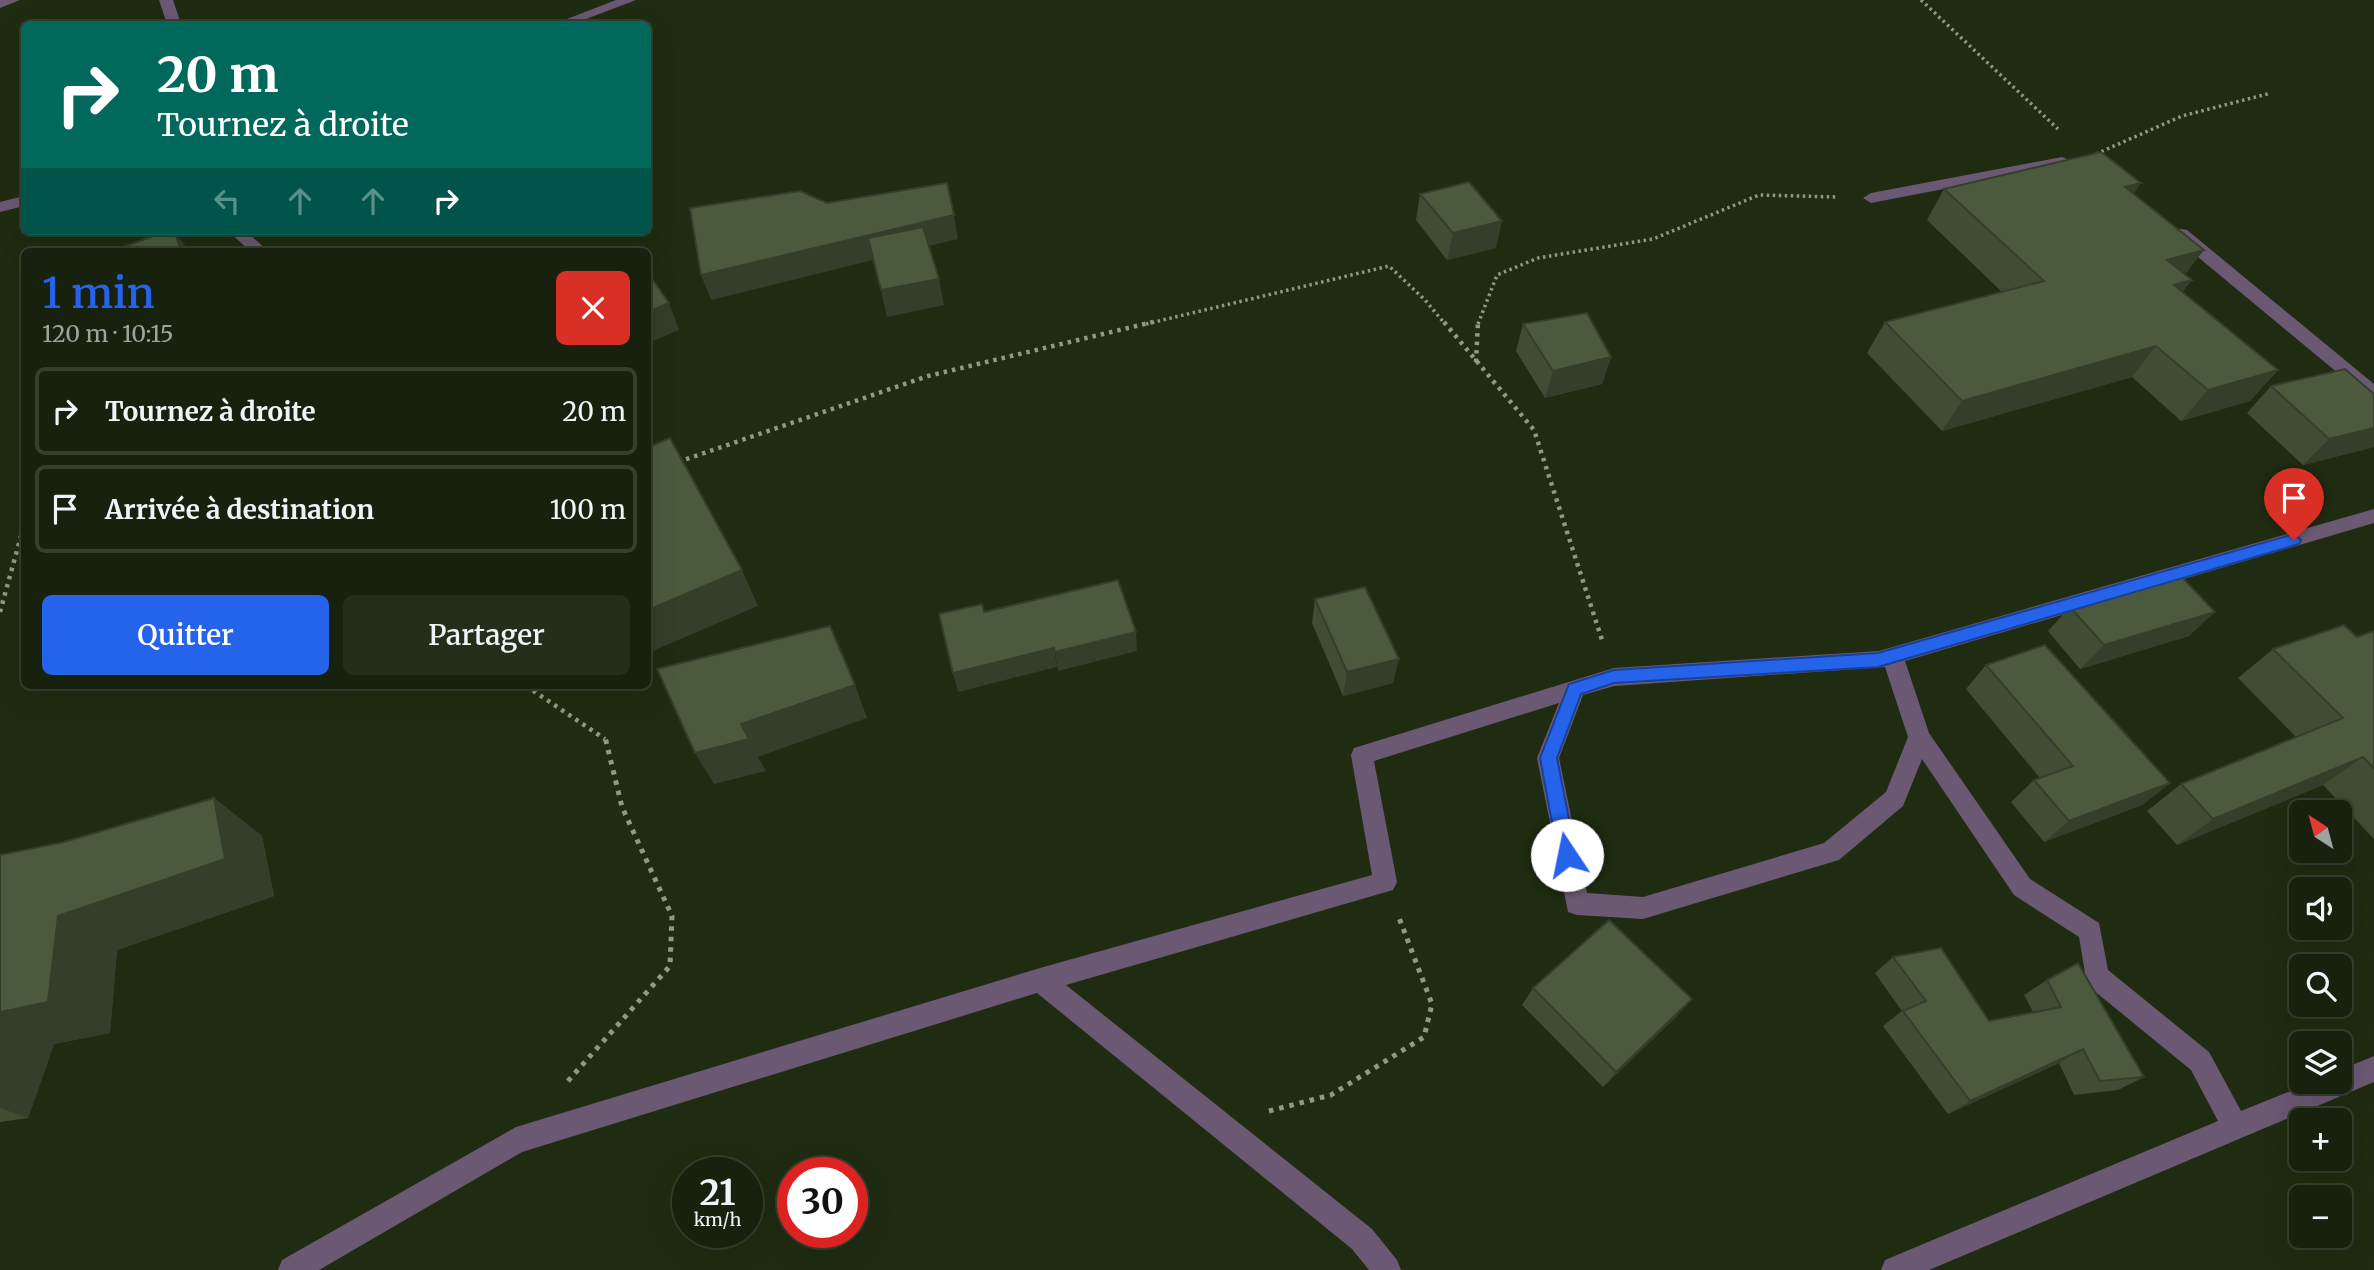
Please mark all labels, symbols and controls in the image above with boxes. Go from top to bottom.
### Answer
text: 20 m [157,44,278,105]
icon: right [42,49,133,140]
text: Tournez à droite [157,105,409,145]
icon: left [208,182,246,220]
icon: ahead [281,182,319,220]
icon: ahead [354,182,392,220]
icon: right [427,182,465,220]
text: 1 min [42,267,155,319]
button: close [556,271,630,345]
text: 120 m · 10:15 [42,319,174,348]
icon: right [46,392,84,430]
text: Tournez à droite [105,395,316,428]
text: 20 m [562,395,626,428]
pin [2264,468,2324,540]
icon: arrive [2275,479,2313,517]
icon: arrive [46,490,84,528]
text: Arrivée à destination [105,493,374,526]
text: 100 m [550,493,626,526]
button: Quitter [42,595,329,675]
button: Partager [343,595,630,675]
north arrow [2289,800,2352,863]
map controls [2289,800,2352,1248]
position arrow [1530,818,1604,892]
button: sound [2289,877,2352,940]
button: search [2289,954,2352,1017]
button: layers [2289,1031,2352,1094]
button: + [2289,1108,2352,1171]
speed limit sign: 30 [777,1157,868,1248]
text: 21 [700,1171,735,1215]
button: − [2289,1185,2352,1248]
text: km/h [694,1208,741,1231]

